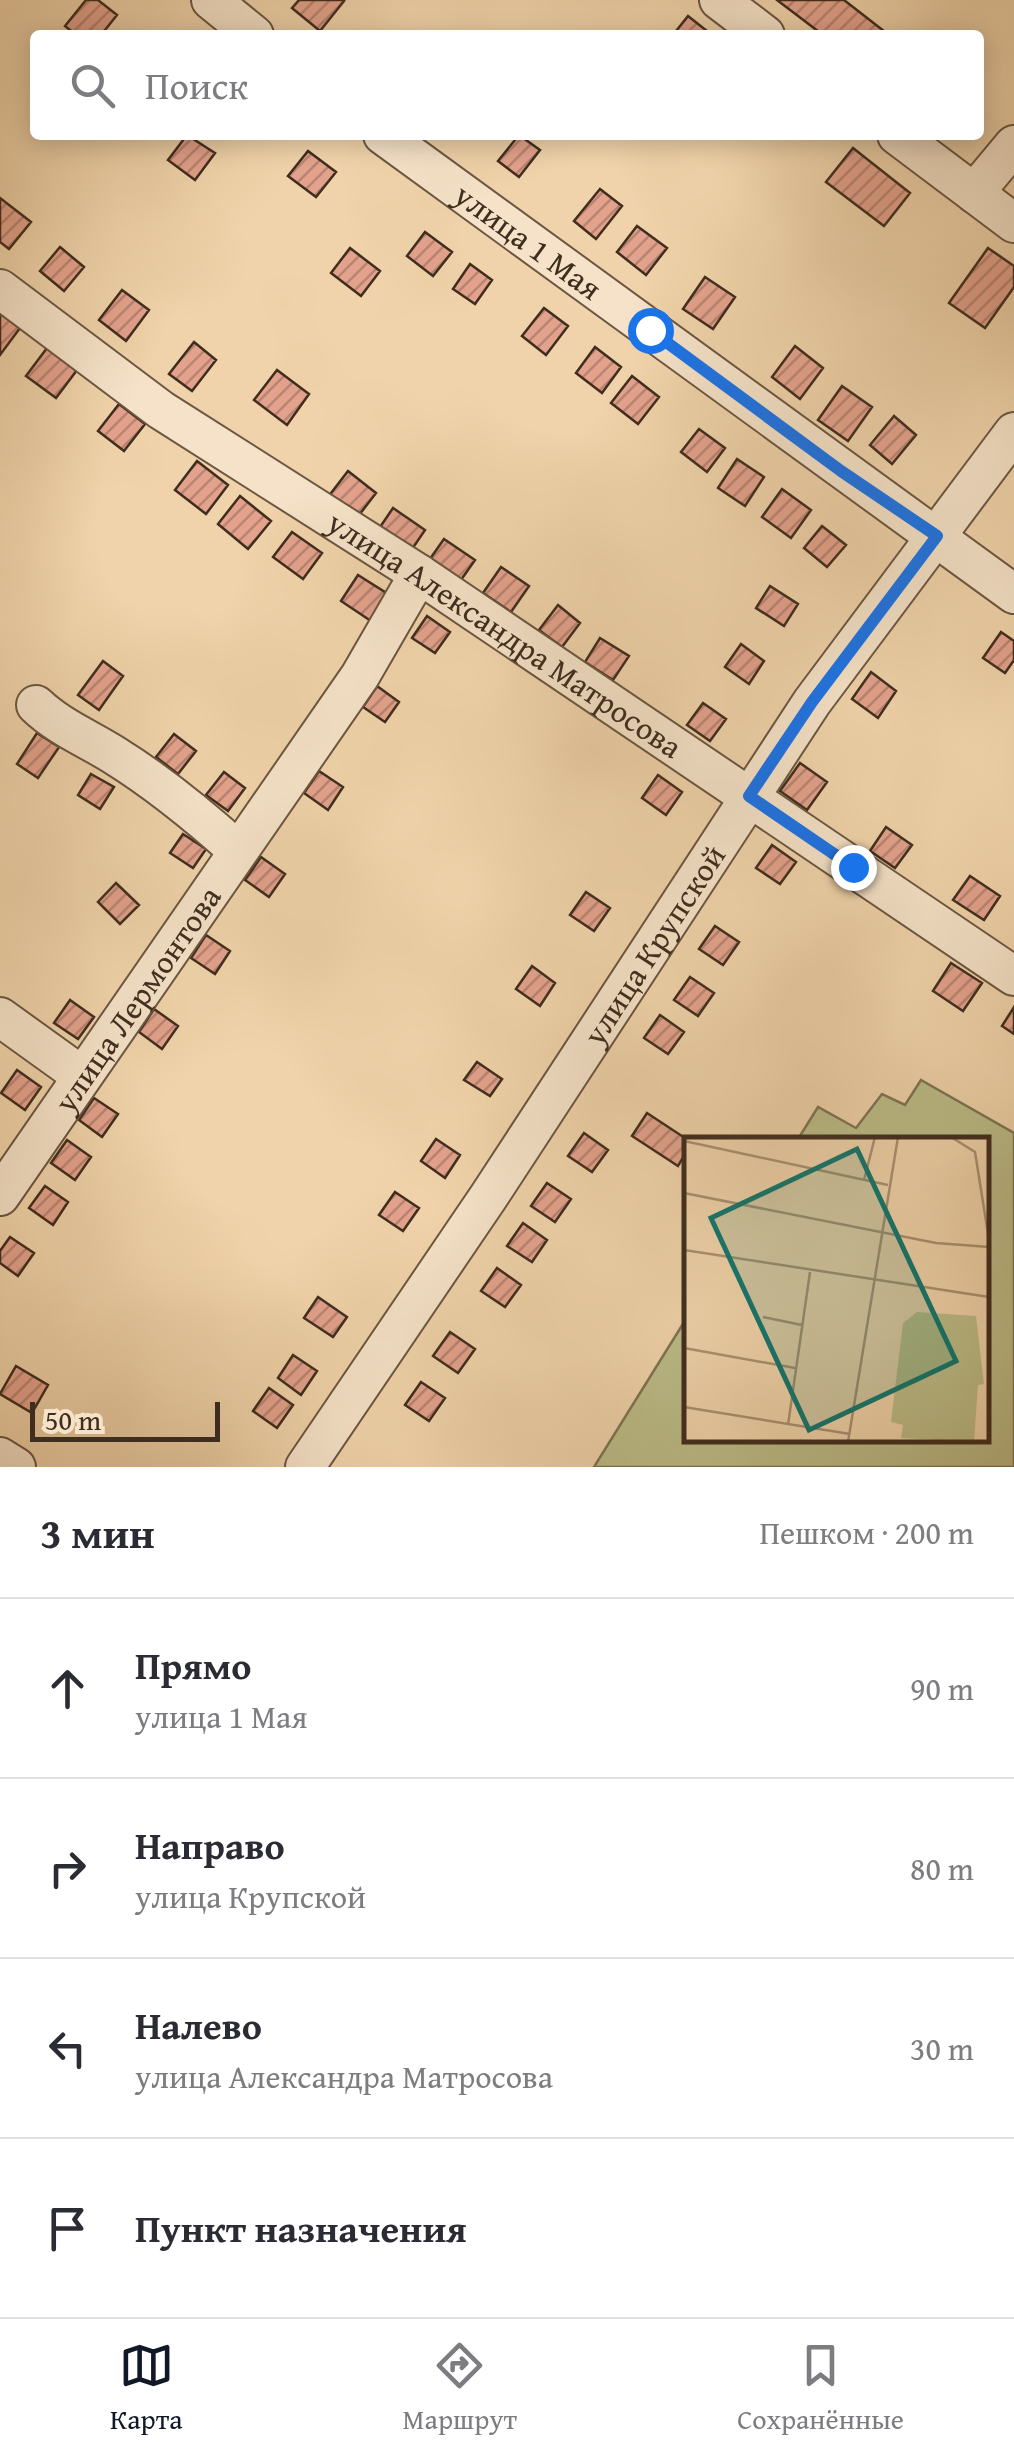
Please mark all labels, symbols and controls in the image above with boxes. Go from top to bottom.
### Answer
search box [30,30,984,140]
text: Поиск [145,57,248,113]
icon: search [65,58,120,113]
street label: улица 1 Мая [444,171,612,311]
route start [628,308,674,354]
street label: улица Александра Матросова [318,498,693,770]
street label: улица Крупской [570,835,736,1055]
route end [831,845,877,891]
street label: улица Лермонтова [41,875,232,1122]
inset map [684,1137,989,1442]
scale bar [30,1397,220,1442]
text: 50 m [45,1399,101,1440]
text: 3 мин [40,1502,155,1563]
text: Пешком · 200 m [759,1509,974,1556]
text: Прямо [135,1637,251,1693]
icon: ahead [40,1661,95,1716]
text: 90 m [910,1665,974,1712]
text: улица 1 Мая [135,1693,307,1740]
text: Направо [135,1817,285,1873]
icon: right [40,1841,95,1896]
text: 80 m [910,1845,974,1892]
text: улица Крупской [135,1873,366,1920]
text: Налево [135,1997,262,2053]
icon: left [40,2021,95,2076]
text: 30 m [910,2025,974,2072]
text: улица Александра Матросова [135,2053,553,2100]
text: Пункт назначения [135,2200,467,2256]
icon: arrive [40,2201,95,2256]
tab: Карта [110,2338,183,2439]
tab: Маршрут [403,2338,517,2439]
tab: Сохранённые [737,2338,904,2439]

